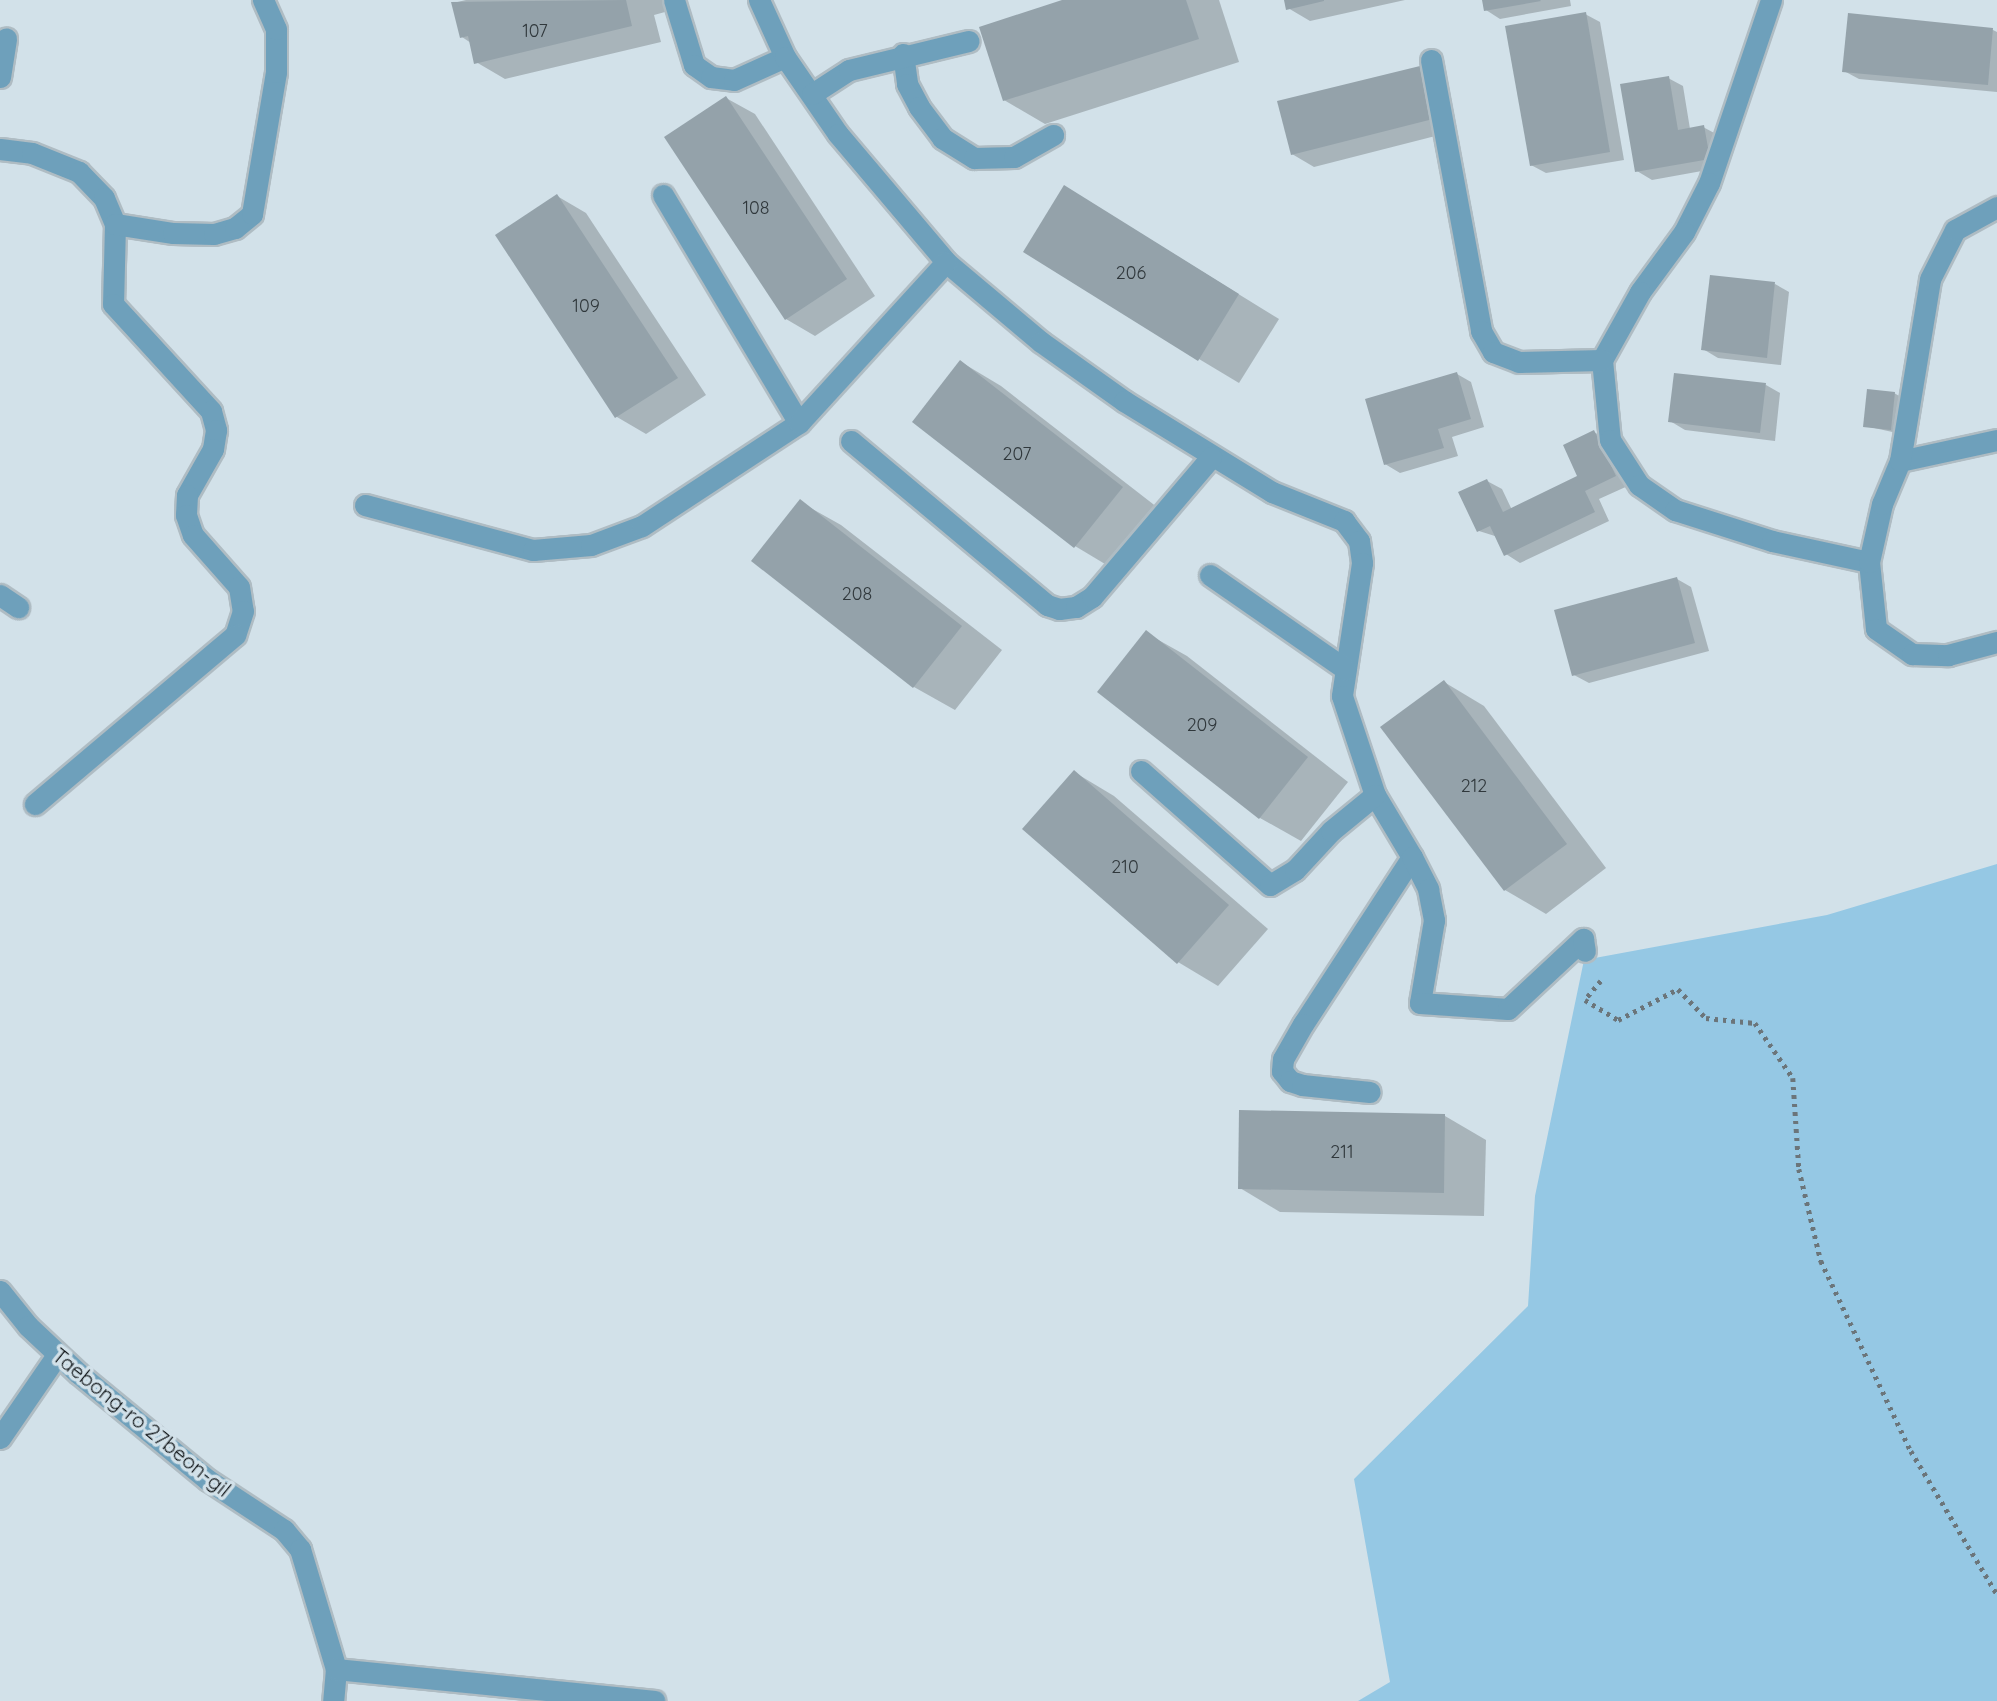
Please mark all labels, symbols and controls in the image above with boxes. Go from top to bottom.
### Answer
house number: 107 [522,20,548,42]
house number: 108 [742,197,770,219]
house number: 206 [1116,262,1146,284]
house number: 109 [572,295,600,317]
house number: 207 [1003,443,1031,465]
house number: 208 [842,583,872,605]
house number: 209 [1187,714,1217,736]
house number: 212 [1461,775,1487,797]
house number: 210 [1111,856,1139,878]
house number: 211 [1330,1141,1354,1163]
street label: Taebong-ro 27beon-gil [48,1342,236,1502]

